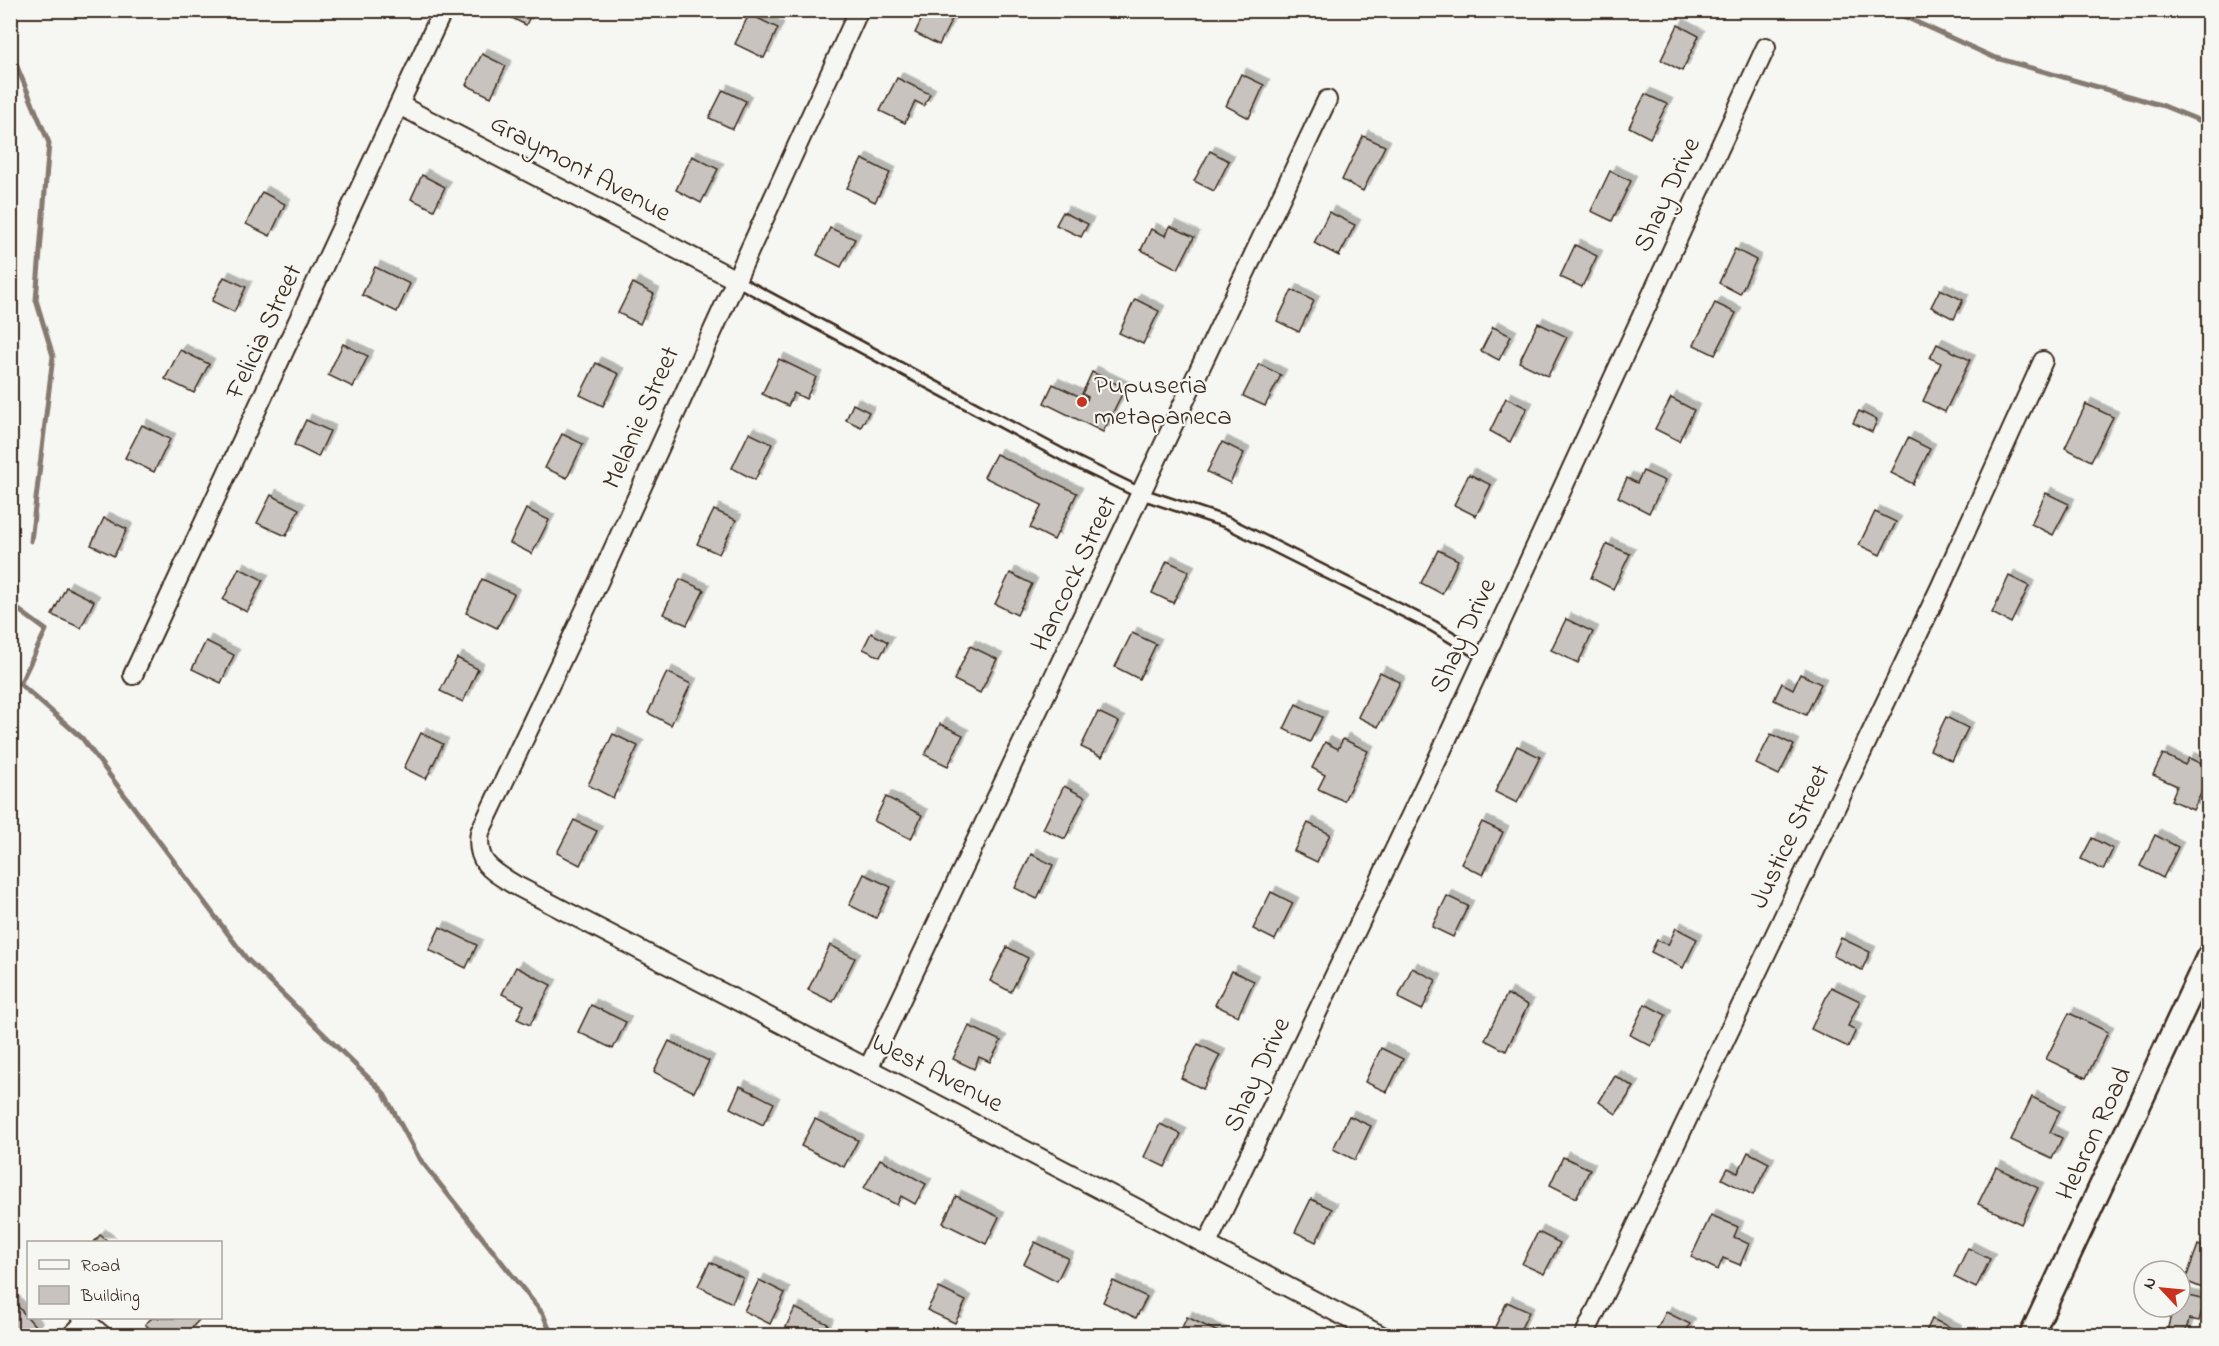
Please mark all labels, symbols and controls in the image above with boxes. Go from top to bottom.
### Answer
street label: Graymont Avenue [483,105,678,234]
street label: Shay Drive [1624,130,1712,259]
street label: Felicia Street [216,258,313,407]
street label: Melanie Street [593,340,691,496]
place label: Pupuseria metapaneca [1094,367,1232,437]
marker: Pupuseria metapaneca [1075,395,1089,409]
street label: Hancock Street [1022,490,1128,658]
street label: Shay Drive [1420,571,1508,700]
street label: Justice Street [1741,758,1841,916]
street label: Shay Drive [1214,1010,1302,1139]
street label: West Avenue [864,1024,1011,1124]
street label: Hebron Road [2047,1061,2143,1207]
legend [27,1241,222,1319]
text: Road [81,1254,120,1280]
north arrow [2132,1259,2192,1319]
text: N [2137,1273,2164,1293]
text: Building [80,1284,140,1311]

